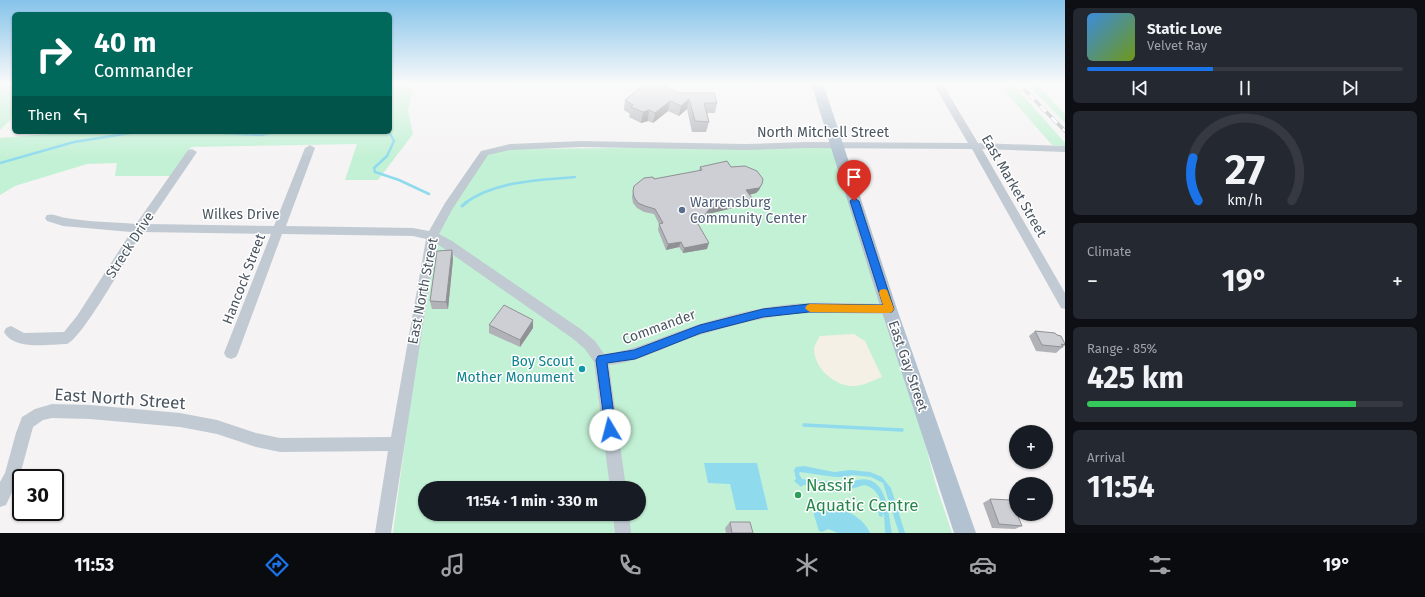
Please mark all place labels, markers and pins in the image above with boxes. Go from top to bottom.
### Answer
pin [837,160,871,201]
place label: Warrensburg Community Center [690,194,807,227]
marker: Warrensburg Community Center [677,205,687,215]
place label: Boy Scout Mother Monument [457,353,575,386]
marker: Boy Scout Mother Monument [577,364,587,374]
place label: Nassif Aquatic Centre [806,475,918,516]
marker: Nassif Aquatic Centre [793,490,803,500]

